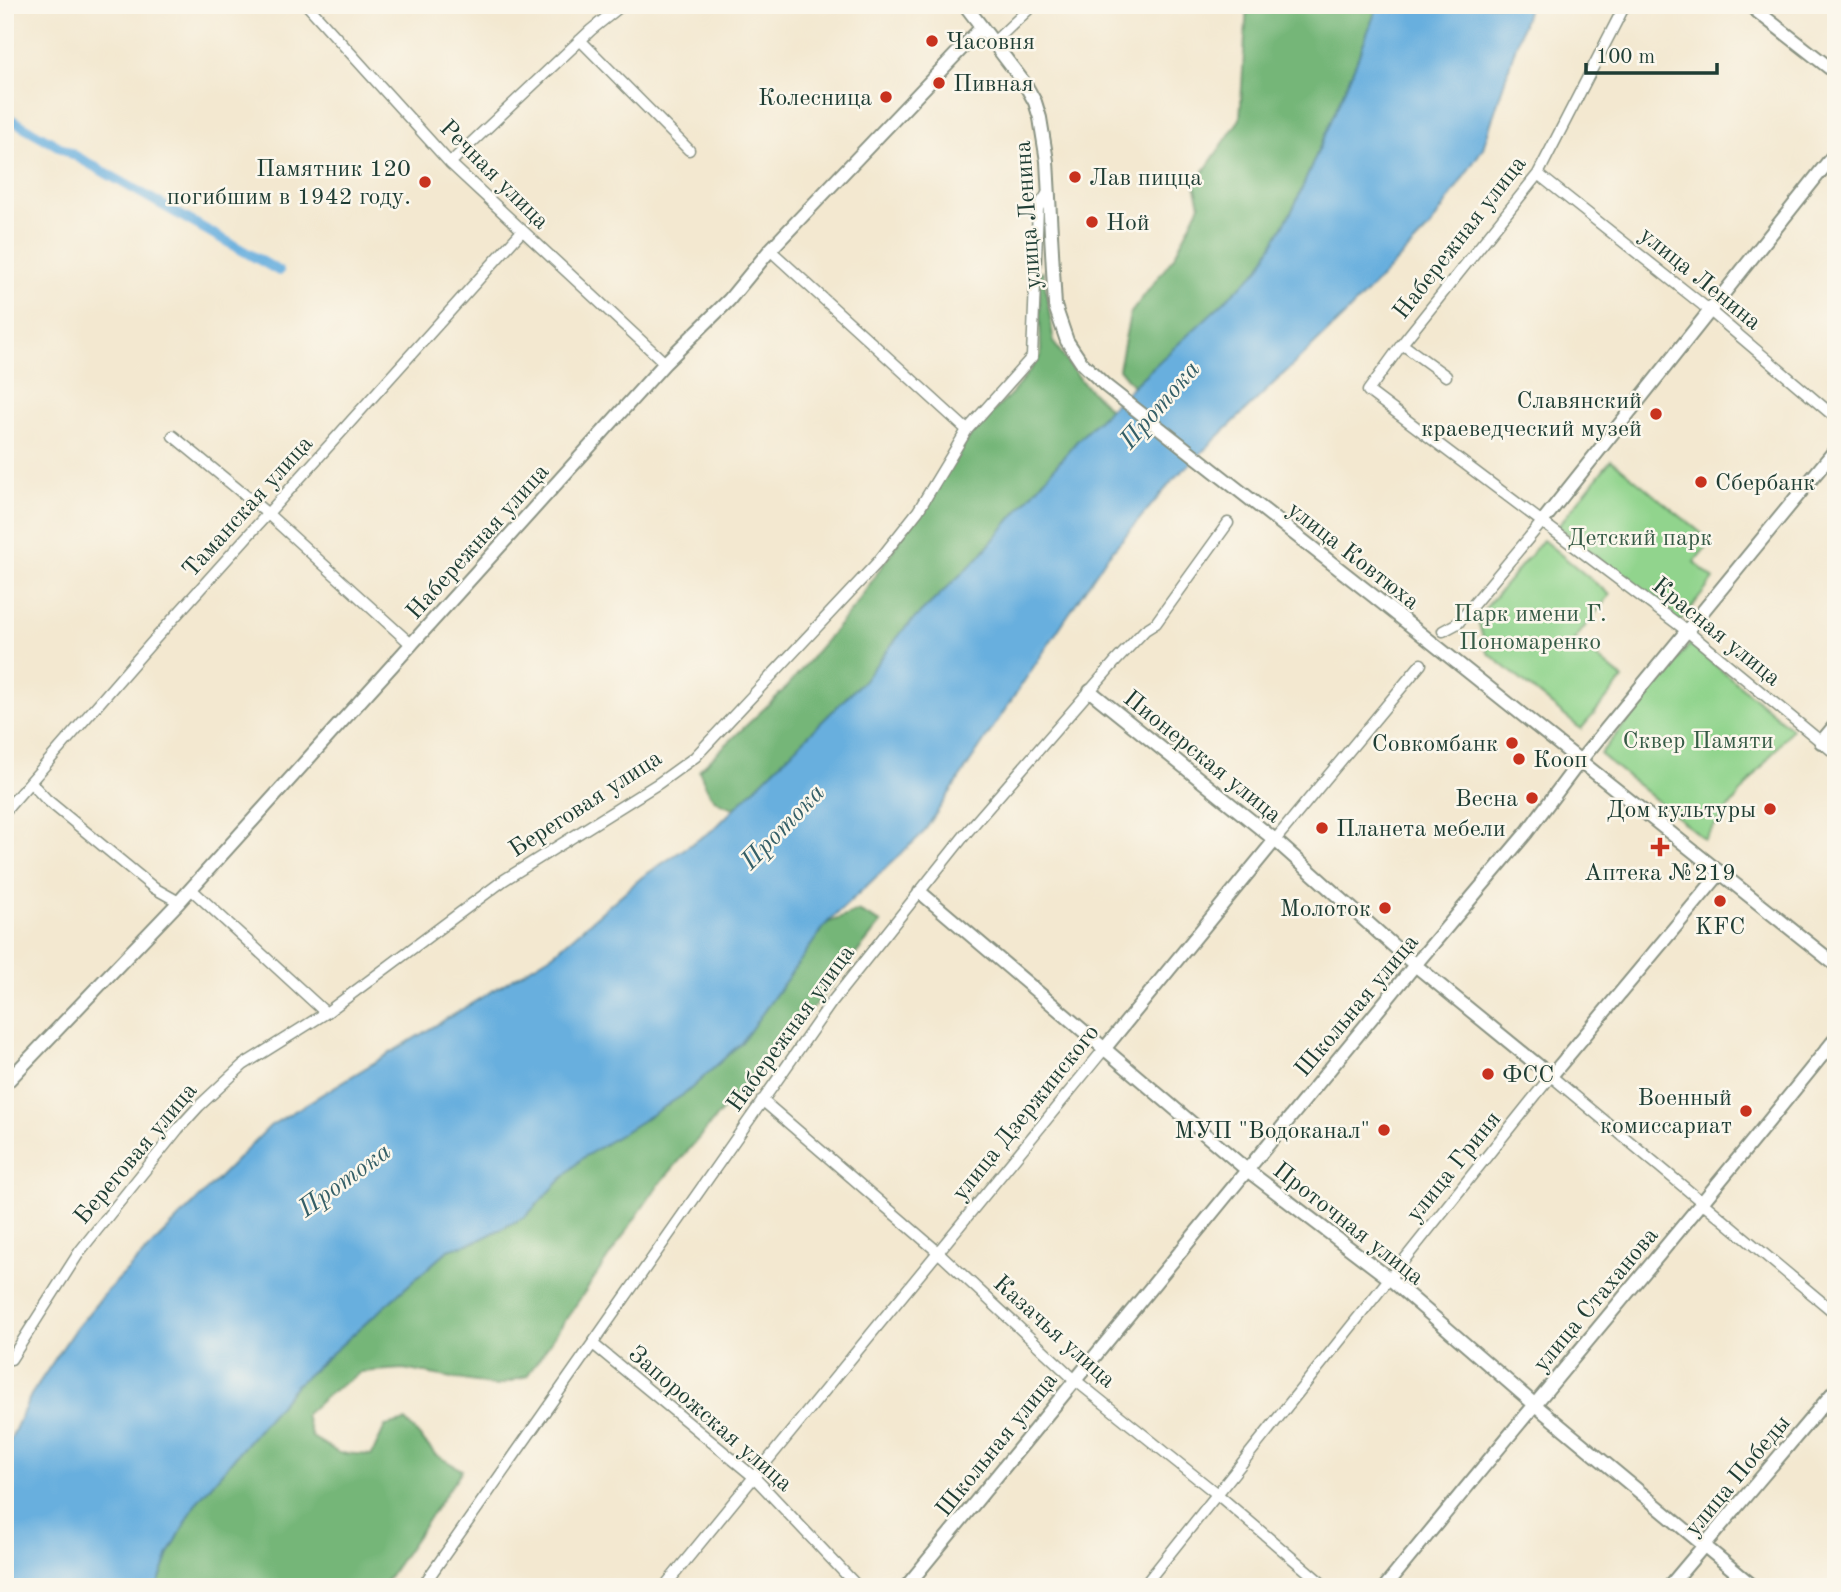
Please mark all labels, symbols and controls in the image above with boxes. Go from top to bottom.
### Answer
place label: Часовня [946,31,1035,55]
scale bar [1586,32,1717,76]
marker: Часовня [924,33,940,49]
text: 100 m [1596,47,1655,68]
place label: Пивная [953,73,1034,97]
marker: Пивная [931,75,947,91]
place label: Колесница [758,87,872,111]
marker: Колесница [878,89,894,105]
street label: Речная улица [434,116,553,235]
street label: улица Ленина [1012,140,1046,290]
street label: Набережная улица [1390,152,1532,324]
place label: Памятник 120 погибшим в 1942 году. [167,158,411,210]
place label: Лав пицца [1089,167,1202,191]
marker: Лав пицца [1067,169,1083,185]
marker: Памятник 120 погибшим в 1942 году. [417,174,433,190]
place label: Ной [1106,212,1150,236]
marker: Ной [1084,214,1100,230]
street label: улица Ленина [1634,223,1765,336]
water label: Протока [1115,356,1206,455]
place label: Славянский краеведческий музей [1421,390,1642,442]
marker: Славянский краеведческий музей [1648,406,1664,422]
street label: Таманская улица [179,432,318,583]
street label: Набережная улица [403,460,554,625]
place label: Сбербанк [1715,472,1815,496]
marker: Сбербанк [1693,474,1709,490]
street label: улица Ковтюха [1282,498,1423,615]
park label: Детский парк [1568,527,1712,551]
street label: Красная улица [1647,574,1785,692]
park label: Парк имени Г. Пономаренко [1453,603,1607,655]
street label: Пионерская улица [1118,687,1285,828]
park label: Сквер Памяти [1622,730,1774,754]
place label: Совкомбанк [1372,733,1498,757]
marker: Совкомбанк [1504,735,1520,751]
street label: Береговая улица [506,746,667,863]
place label: Кооп [1533,749,1587,773]
marker: Кооп [1511,751,1527,767]
water label: Протока [736,780,830,876]
place label: Весна [1455,788,1518,812]
marker: Весна [1524,790,1540,806]
place label: Дом культуры [1607,799,1756,823]
marker: Дом культуры [1762,801,1778,817]
place label: Планета мебели [1336,818,1506,842]
marker: Планета мебели [1314,820,1330,836]
marker: Аптека №219 [1652,839,1668,855]
place label: Аптека №219 [1584,862,1736,886]
marker: KFC [1712,893,1728,909]
place label: Молоток [1280,898,1371,922]
marker: Молоток [1377,900,1393,916]
place label: KFC [1695,916,1745,940]
street label: Школьная улица [1291,930,1424,1082]
street label: Набережная улица [723,941,860,1117]
street label: улица Дзержинского [948,1021,1105,1206]
place label: ФСС [1502,1064,1554,1088]
marker: ФСС [1480,1066,1496,1082]
street label: Береговая улица [71,1079,203,1230]
place label: Военный комиссариат [1600,1087,1732,1139]
marker: Военный комиссариат [1738,1103,1754,1119]
street label: улица Гриня [1403,1107,1506,1227]
place label: МУП "Водоканал" [1174,1120,1370,1144]
marker: МУП "Водоканал" [1376,1122,1392,1138]
water label: Протока [293,1138,396,1223]
street label: Проточная улица [1268,1158,1428,1291]
street label: улица Стаханова [1529,1223,1664,1377]
street label: Казачья улица [988,1272,1120,1393]
street label: Запорожская улица [623,1342,796,1497]
street label: Школьная улица [932,1368,1063,1522]
street label: улица Победы [1681,1411,1796,1541]

